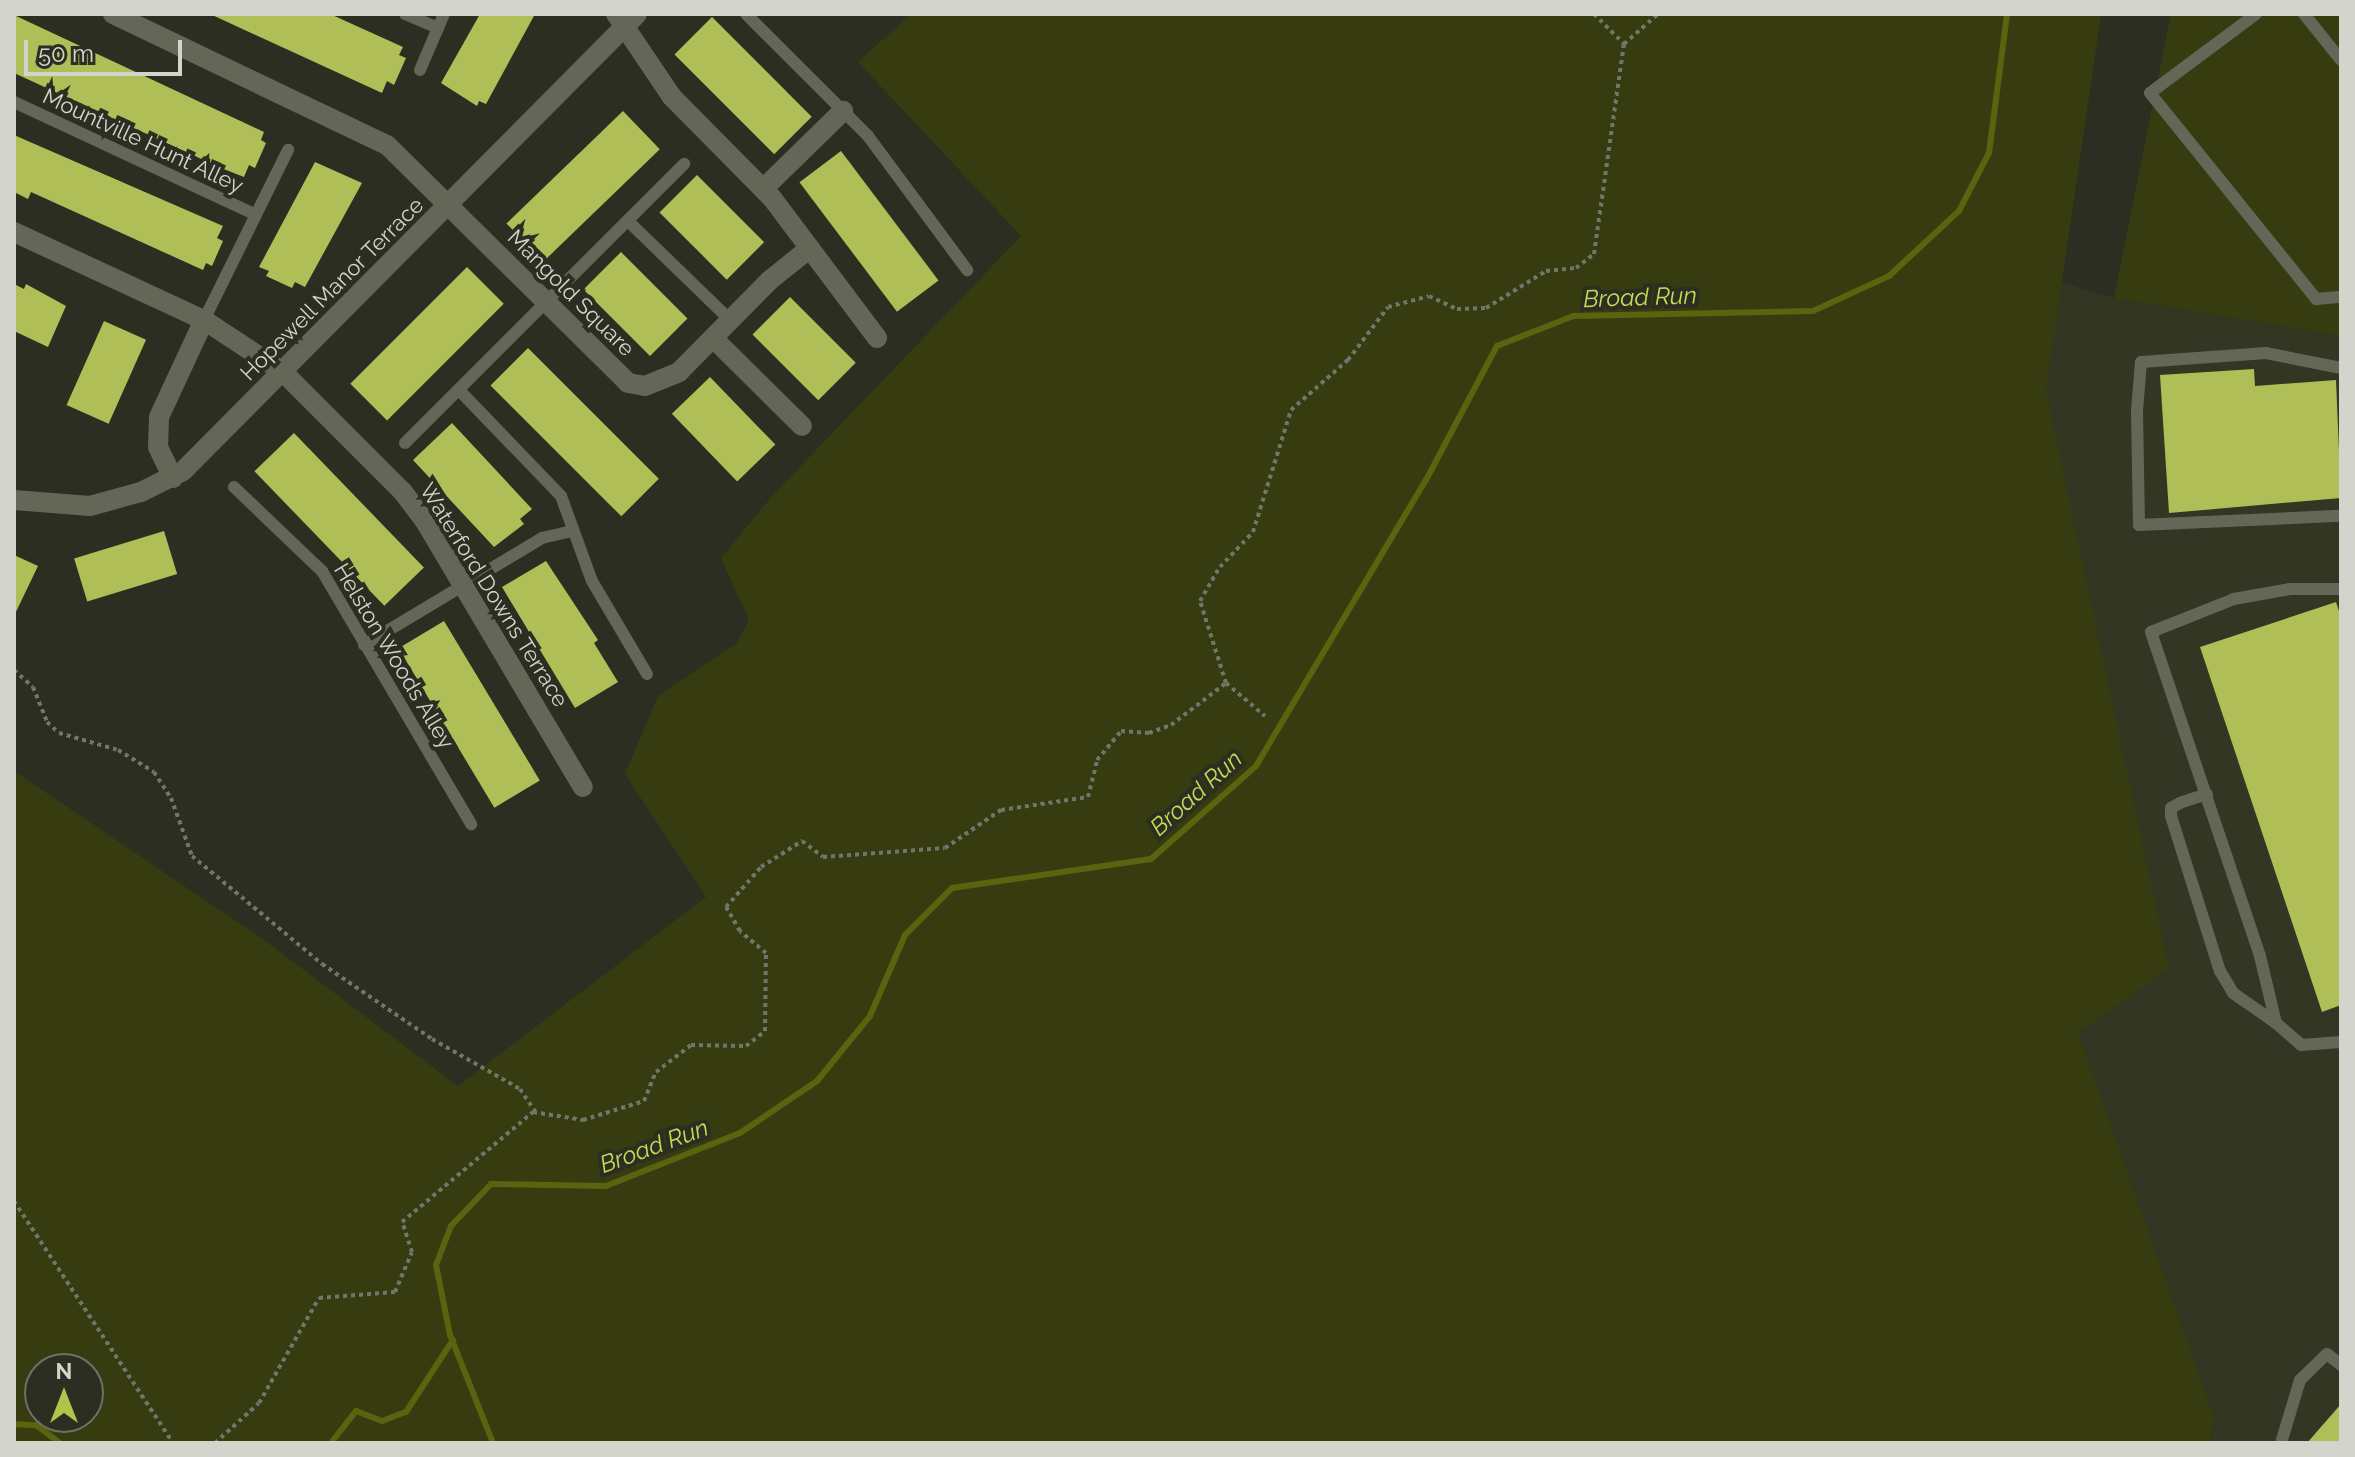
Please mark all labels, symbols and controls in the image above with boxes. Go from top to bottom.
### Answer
scale bar [28,24,186,74]
text: 50 m [38,39,94,68]
street label: Mountville Hunt Alley [38,83,248,199]
street label: Hopewell Manor Terrace [234,191,430,387]
street label: Mangold Square [502,224,640,362]
water label: Broad Run [1583,281,1697,313]
street label: Waterford Downs Terrace [414,478,574,712]
street label: Helston Woods Alley [328,558,460,754]
water label: Broad Run [1144,744,1248,842]
water label: Broad Run [596,1113,712,1179]
north arrow [24,1353,104,1433]
text: N [56,1358,72,1384]

